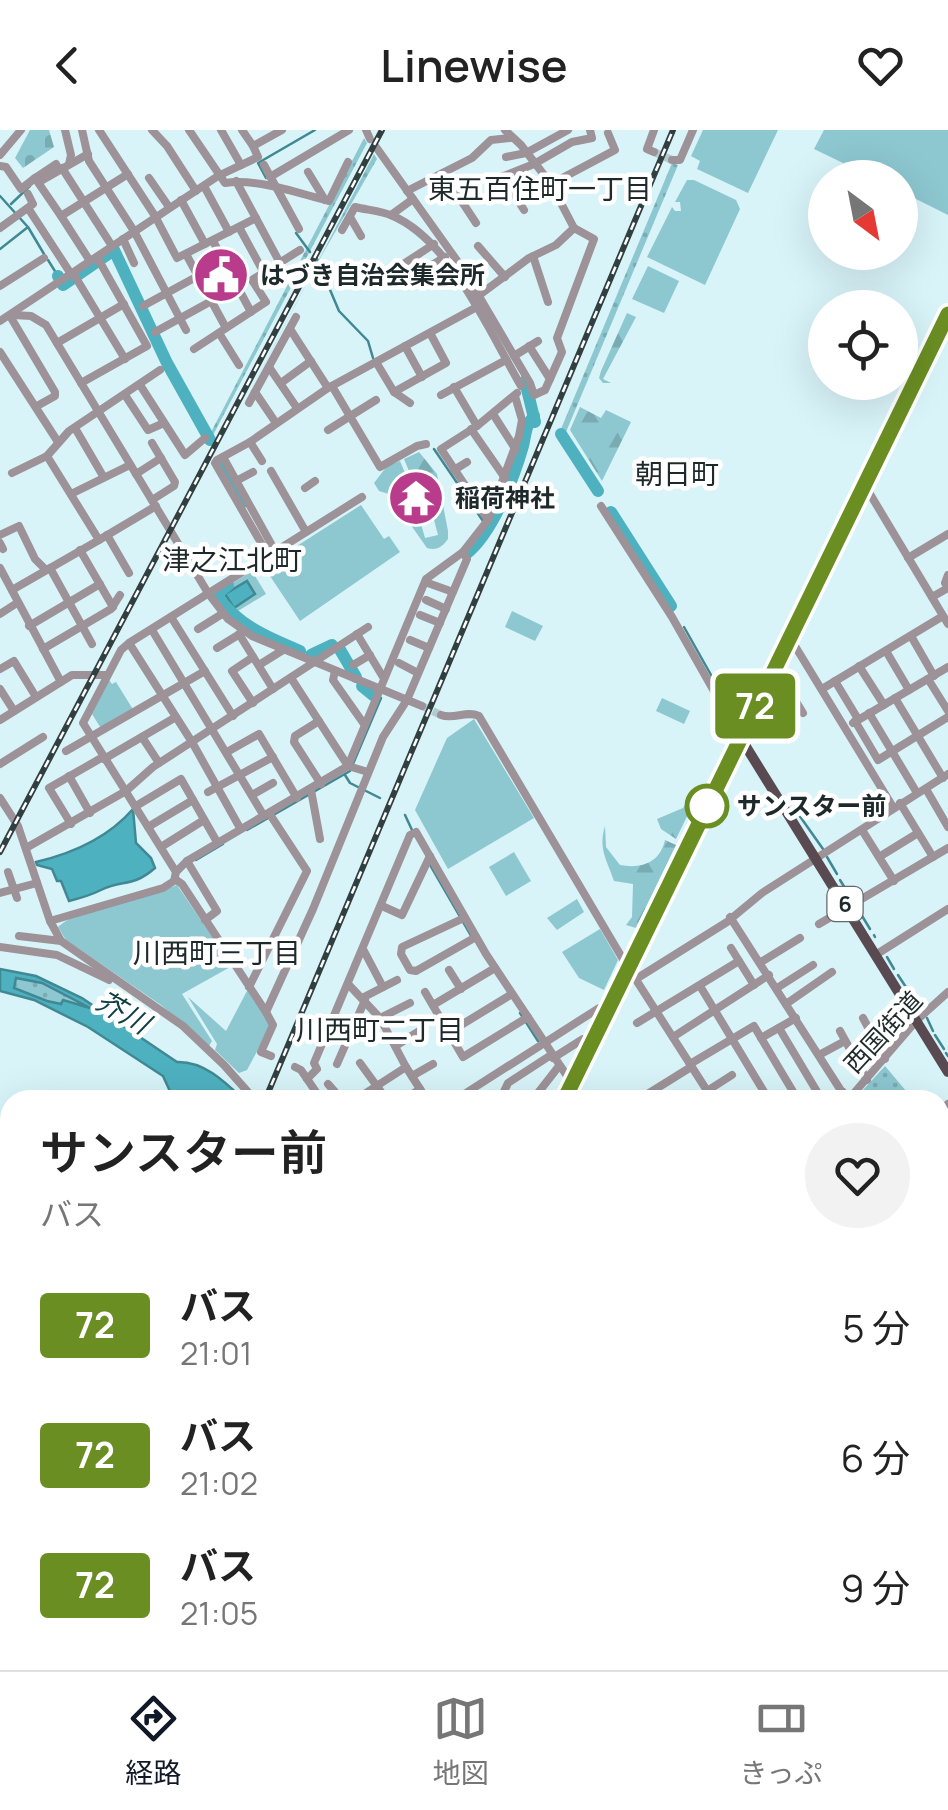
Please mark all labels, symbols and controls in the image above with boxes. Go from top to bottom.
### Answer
text: Linewise [380,34,568,96]
icon: back [40,38,95,93]
icon: heart [853,38,908,93]
north arrow [808,160,918,270]
map controls [808,160,918,400]
district label: 東五百住町一丁目 [428,169,652,207]
public building icon: はづき自治会集会所 [191,245,251,305]
place label: はづき自治会集会所 [260,257,485,292]
button: locate [808,290,918,400]
district label: 朝日町 [635,454,719,492]
temple icon: 稲荷神社 [386,468,446,528]
place label: 稲荷神社 [455,480,555,515]
district label: 津之江北町 [162,540,302,578]
line badge: 72 [710,674,800,738]
text: 72 [735,682,775,730]
marker: サンスター前 [686,785,728,827]
place label: サンスター前 [737,788,887,823]
road number: 6 [828,887,862,921]
district label: 川西町三丁目 [133,933,301,971]
water label: 芥川 [90,981,160,1043]
street label: 西国街道 [836,983,930,1080]
district label: 川西町二丁目 [296,1010,464,1048]
text: サンスター前 [40,1119,327,1184]
button: heart [805,1123,910,1228]
text: バス [40,1192,104,1236]
text: バス [180,1279,256,1331]
text: 72 [75,1301,115,1349]
text: 5 分 [842,1301,910,1353]
text: 21:01 [180,1331,252,1375]
text: バス [180,1409,256,1461]
text: 72 [75,1431,115,1479]
text: 6 分 [841,1431,910,1483]
text: 21:02 [180,1461,258,1505]
text: バス [180,1539,256,1591]
text: 72 [75,1561,115,1609]
text: 9 分 [841,1561,910,1613]
text: 21:05 [180,1591,258,1635]
tab: 経路 [126,1691,182,1791]
tab: 地図 [433,1691,489,1791]
tab: きっぷ [740,1691,822,1791]

